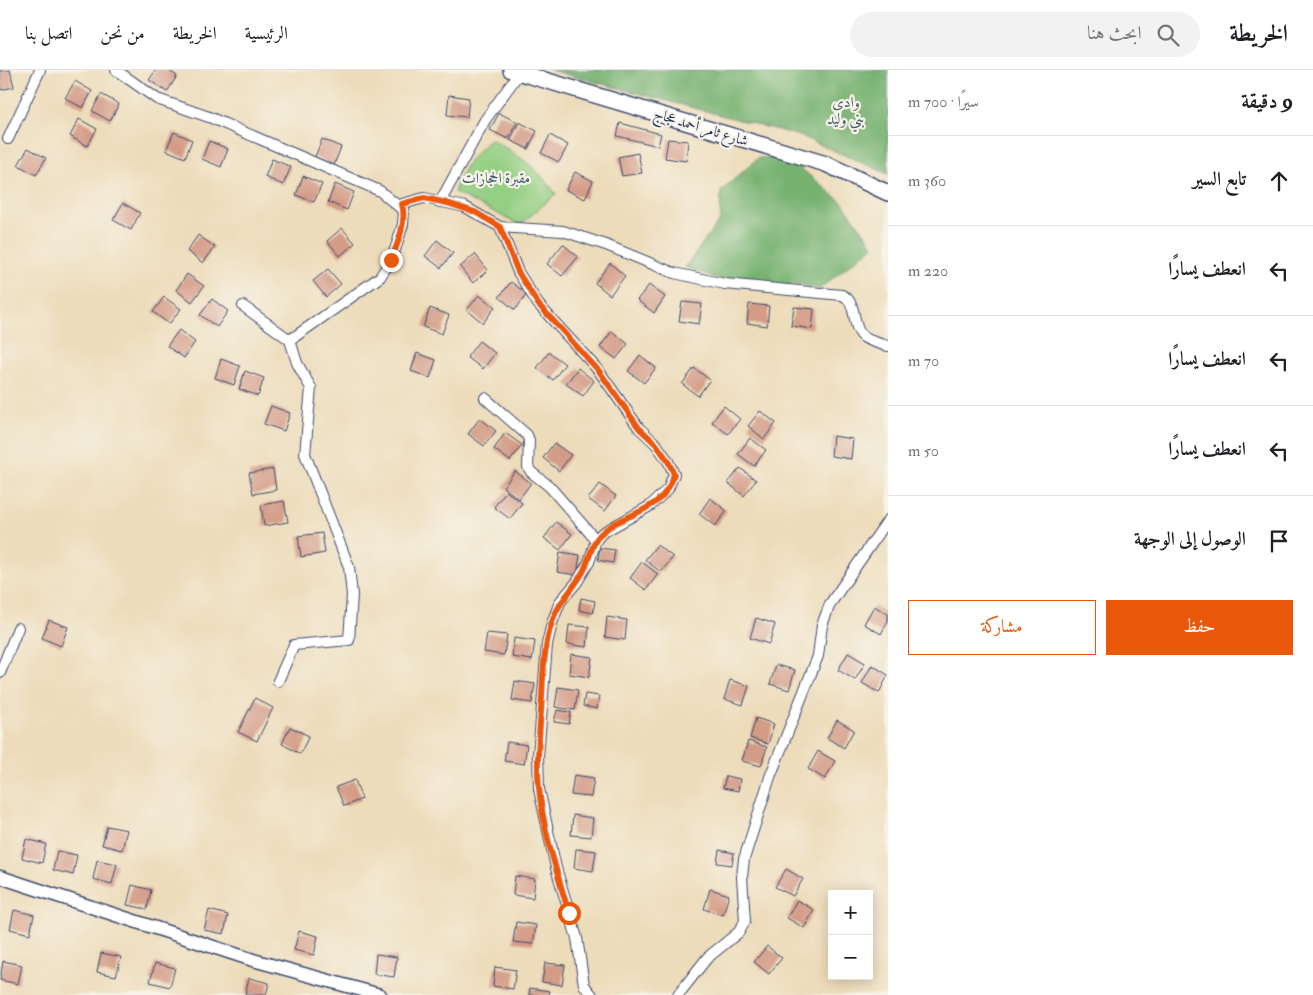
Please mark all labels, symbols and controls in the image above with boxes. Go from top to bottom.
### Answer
search box [850,12,1200,57]
text: الخريطة [1230,18,1288,49]
text: ابحث هنا [1087,21,1142,45]
icon: search [1154,21,1182,49]
text: اتصل بنا [25,22,72,45]
text: من نحن [100,22,145,45]
text: الخريطة [173,22,217,45]
text: الرئيسية [245,22,288,45]
text: 9 دقيقة [1241,88,1293,115]
text: سيرًا · 700 m [908,92,979,112]
park label: وادي بني وليد [827,93,865,133]
street label: شارع ثامر أحمد عجاج [650,102,751,154]
text: تابع السير [1192,167,1246,191]
icon: ahead [1265,167,1293,195]
park label: مقبرة الحجازات [462,169,530,188]
text: 360 m [908,171,946,191]
route end [380,249,403,272]
text: انعطف يسارًا [1168,257,1246,281]
icon: left [1265,257,1293,285]
text: 220 m [908,261,948,281]
text: انعطف يسارًا [1168,347,1246,371]
icon: left [1265,347,1293,375]
text: 70 m [908,351,939,371]
text: انعطف يسارًا [1168,437,1246,461]
icon: left [1265,437,1293,465]
text: 50 m [908,441,939,461]
text: الوصول إلى الوجهة [1134,527,1246,551]
icon: arrive [1265,527,1293,555]
button: مشاركة [908,600,1096,655]
button: حفظ [1106,600,1293,655]
map controls [828,890,873,980]
button: + [828,890,873,935]
route start [558,902,581,925]
button: − [828,935,873,980]

